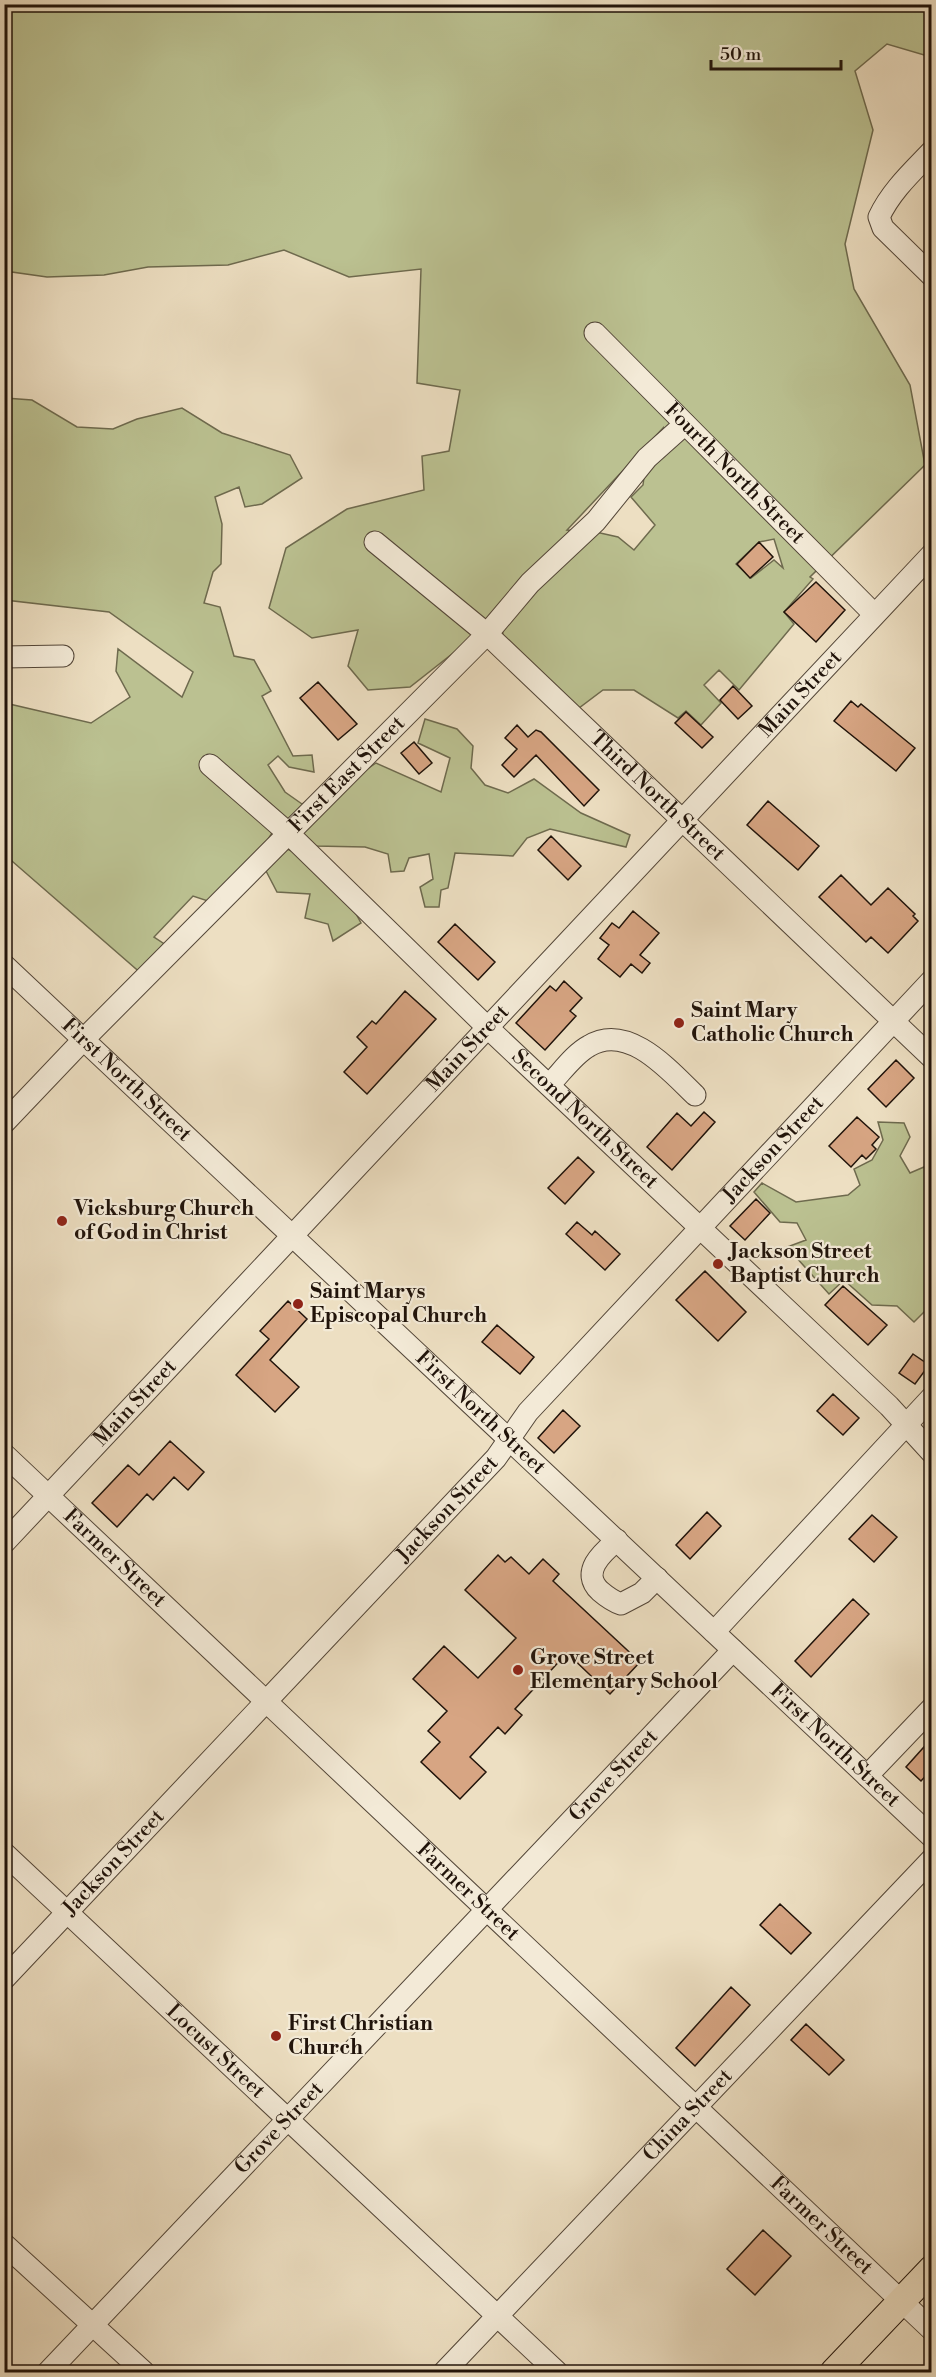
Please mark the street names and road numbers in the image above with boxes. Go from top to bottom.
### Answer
street label: Fourth North Street [659,397,811,550]
street label: Main Street [753,645,848,743]
street label: First East Street [284,710,411,838]
street label: Third North Street [584,726,731,867]
street label: Main Street [421,999,515,1098]
street label: First North Street [56,1013,197,1148]
street label: Second North Street [506,1044,664,1195]
street label: Jackson Street [717,1090,830,1209]
street label: First North Street [410,1345,552,1481]
street label: Main Street [88,1354,183,1452]
street label: Jackson Street [390,1450,504,1569]
street label: Farmer Street [58,1504,172,1614]
street label: First North Street [764,1678,906,1813]
street label: Grove Street [564,1724,664,1827]
street label: Jackson Street [57,1804,171,1922]
street label: Farmer Street [411,1837,525,1947]
street label: Locust Street [160,1999,271,2105]
street label: China Street [638,2063,739,2167]
street label: Grove Street [229,2076,330,2180]
street label: Farmer Street [764,2171,879,2281]

